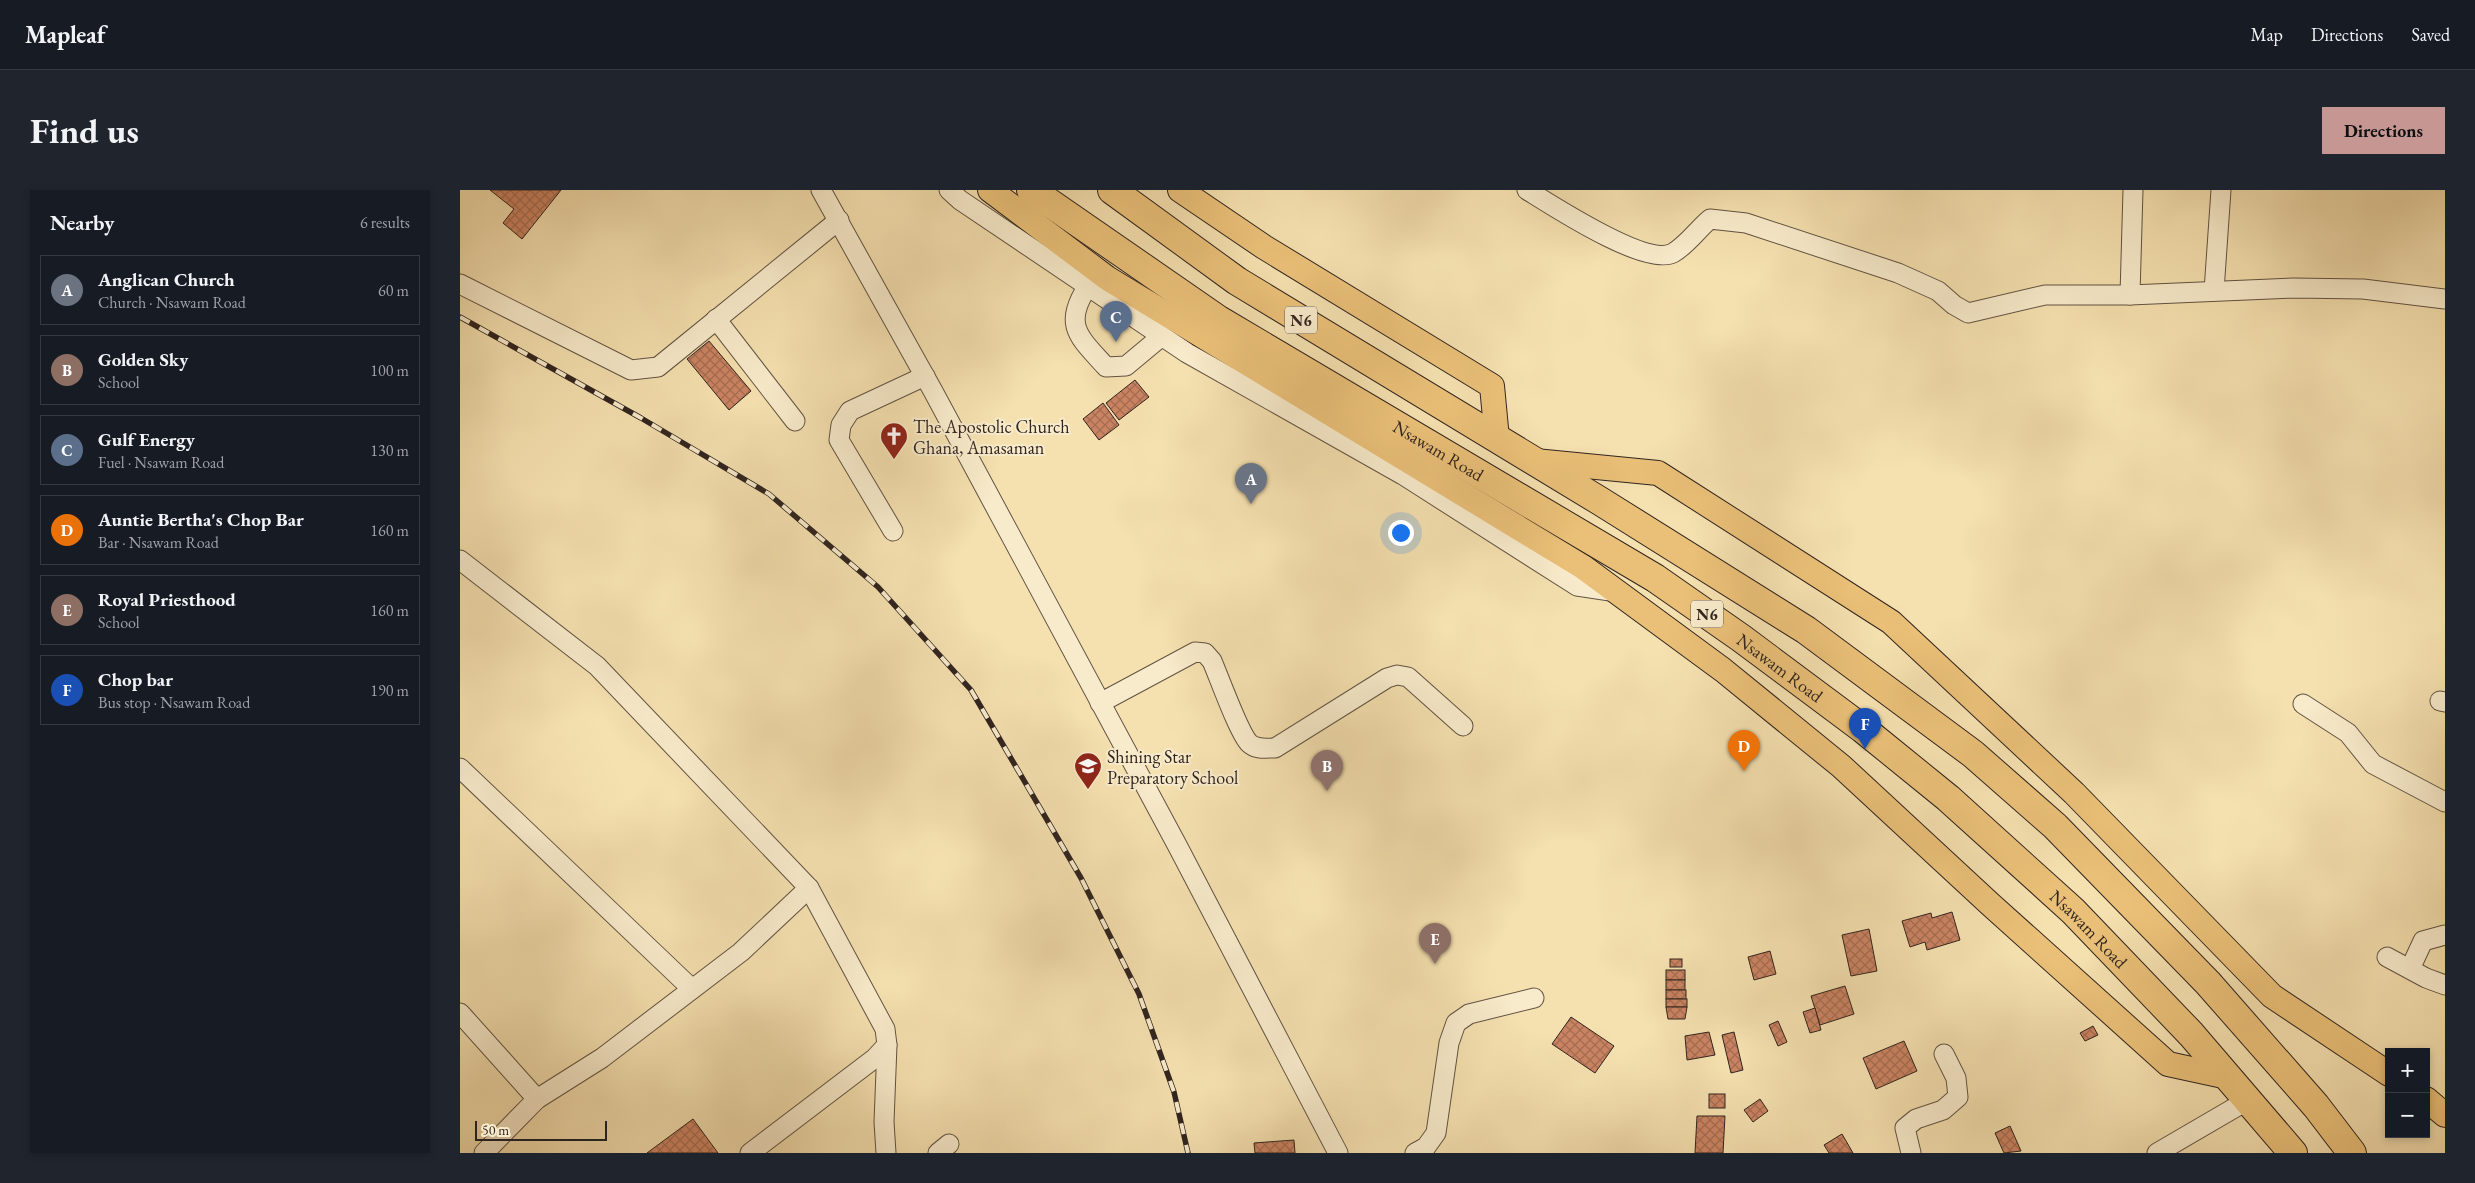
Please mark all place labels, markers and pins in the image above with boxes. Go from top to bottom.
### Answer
pin: C [1100,301,1132,342]
place label: The Apostolic Church Ghana, Amasaman [913,415,1070,459]
church icon: The Apostolic Church Ghana, Amasaman [879,421,909,460]
pin: A [1235,463,1267,504]
pin: F [1849,708,1881,749]
pin: D [1728,730,1760,771]
place label: Shining Star Preparatory School [1107,745,1238,789]
pin: B [1311,750,1343,791]
school or university icon: Shining Star Preparatory School [1073,751,1103,790]
pin: E [1419,923,1451,964]

